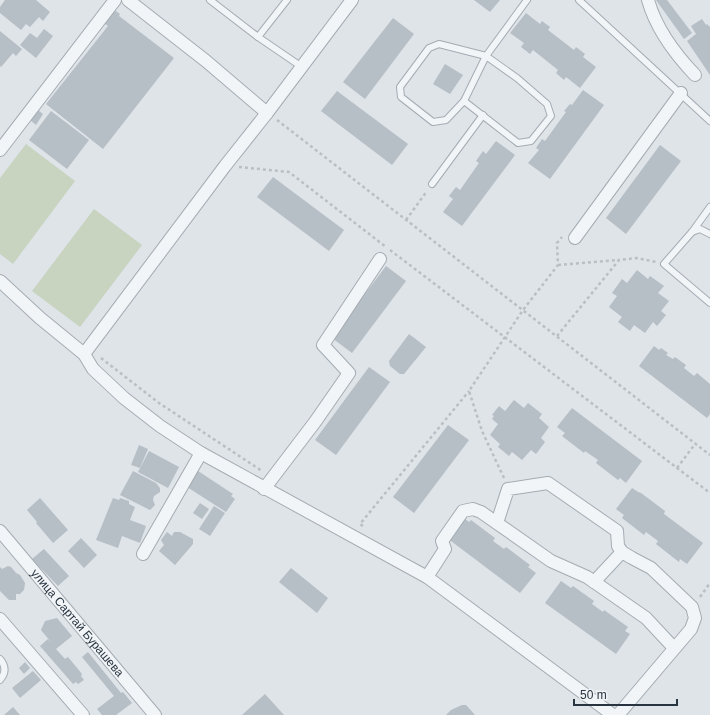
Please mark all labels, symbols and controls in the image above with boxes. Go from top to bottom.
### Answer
street label: улица Сартай Бурашева [28,566,127,680]
scale bar [574,681,677,707]
text: 50 m [580,688,607,702]

